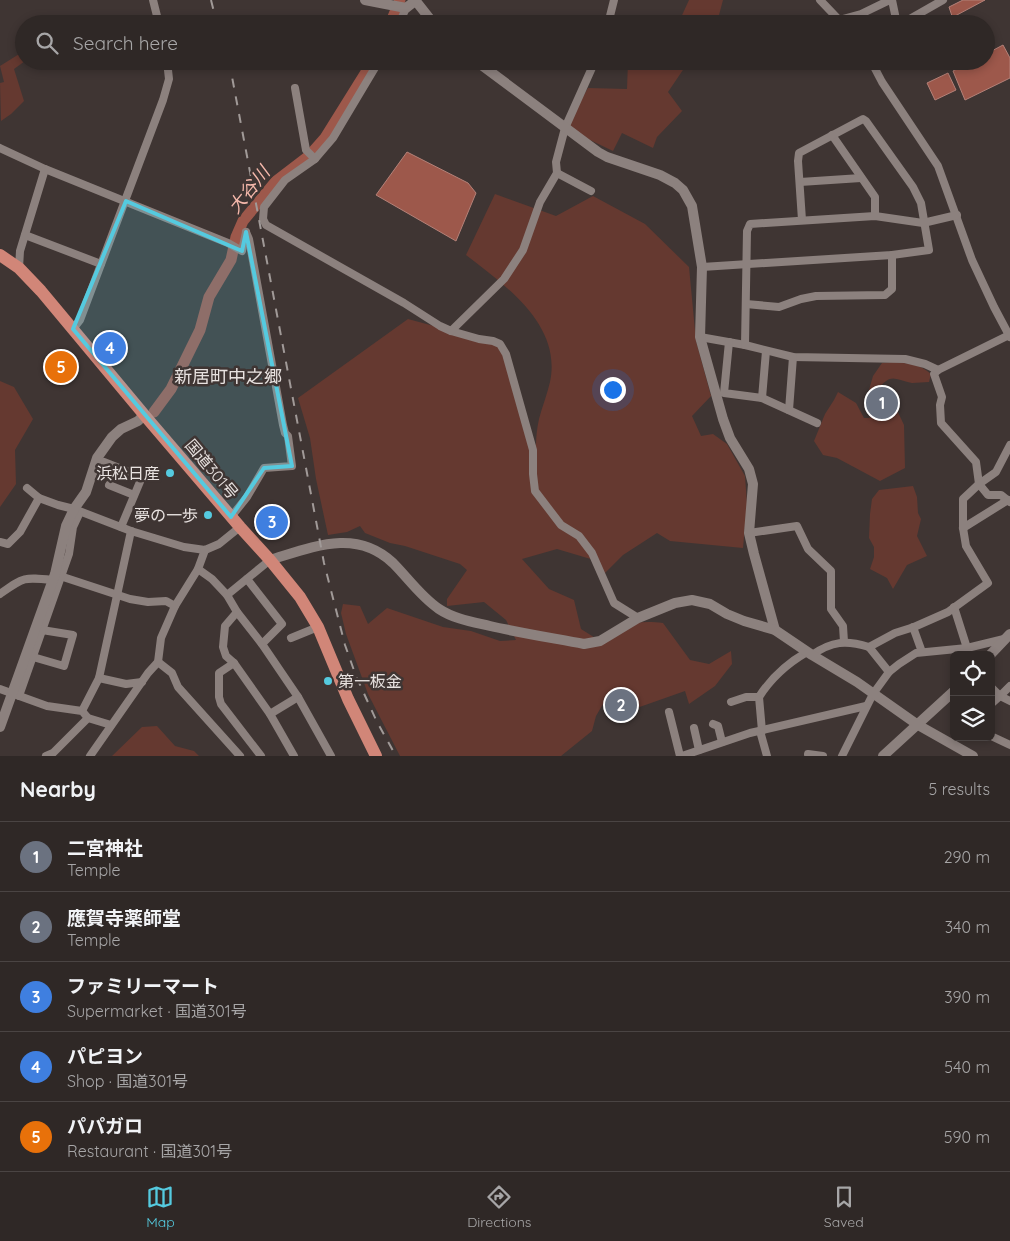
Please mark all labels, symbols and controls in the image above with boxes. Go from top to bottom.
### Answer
search box [15,15,995,70]
icon: search [33,29,61,57]
text: Search here [73,31,178,55]
water label: 大谷川 [223,160,276,218]
pin: 4 [94,329,126,367]
pin: 5 [45,348,77,386]
district label: 新居町中之郷 [174,365,282,388]
your location [600,377,626,403]
pin: 1 [866,384,898,422]
street label: 国道301号 [181,435,243,503]
place label: 浜松日産 [96,463,160,483]
marker: 浜松日産 [164,467,176,479]
pin: 3 [256,503,288,541]
place label: 夢の一歩 [134,505,198,525]
marker: 夢の一歩 [202,509,214,521]
map controls [950,651,995,741]
button: locate [950,651,995,696]
place label: 第一板金 [338,671,402,691]
marker: 第一板金 [322,675,334,687]
pin: 2 [605,686,637,724]
button: layers [950,696,995,741]
text: Nearby [20,776,96,802]
text: 5 results [929,779,990,799]
text: 二宮神社 [67,836,143,860]
text: 1 [33,847,39,867]
text: 290 m [944,847,990,867]
text: Temple [67,860,121,880]
text: 應賀寺薬師堂 [67,906,181,930]
text: 2 [31,917,41,937]
text: 340 m [945,917,990,937]
text: Temple [67,930,121,950]
text: ファミリーマート [67,974,219,998]
text: 3 [32,987,40,1007]
text: 390 m [944,987,990,1007]
text: Supermarket · 国道301号 [67,1001,247,1021]
text: パピヨン [67,1044,143,1068]
text: 4 [31,1057,41,1077]
text: 540 m [944,1057,990,1077]
text: Shop · 国道301号 [67,1071,188,1091]
text: パパガロ [67,1114,143,1138]
text: 5 [31,1127,41,1147]
text: 590 m [944,1127,990,1147]
text: Restaurant · 国道301号 [67,1141,232,1161]
tab: Map [146,1183,175,1231]
tab: Directions [467,1183,531,1231]
tab: Saved [824,1183,864,1231]

